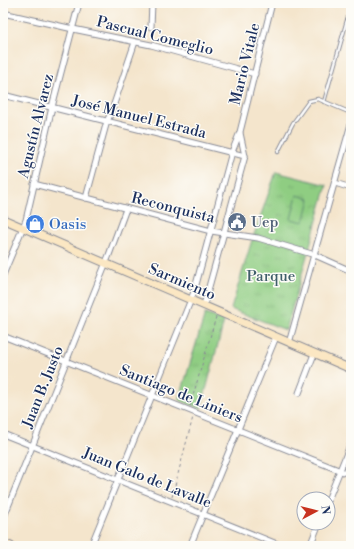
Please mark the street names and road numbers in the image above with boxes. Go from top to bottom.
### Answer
street label: Pascual Comeglio [95,12,215,60]
street label: Mario Vitale [226,21,264,107]
street label: Agustín Alvarez [14,72,58,181]
street label: José Manuel Estrada [69,91,209,143]
street label: Reconquista [129,188,217,228]
street label: Sarmiento [146,259,218,305]
street label: Juan B. Justo [18,343,68,432]
street label: Santiago de Liniers [117,361,245,427]
street label: Juan Galo de Lavalle [79,443,214,513]

